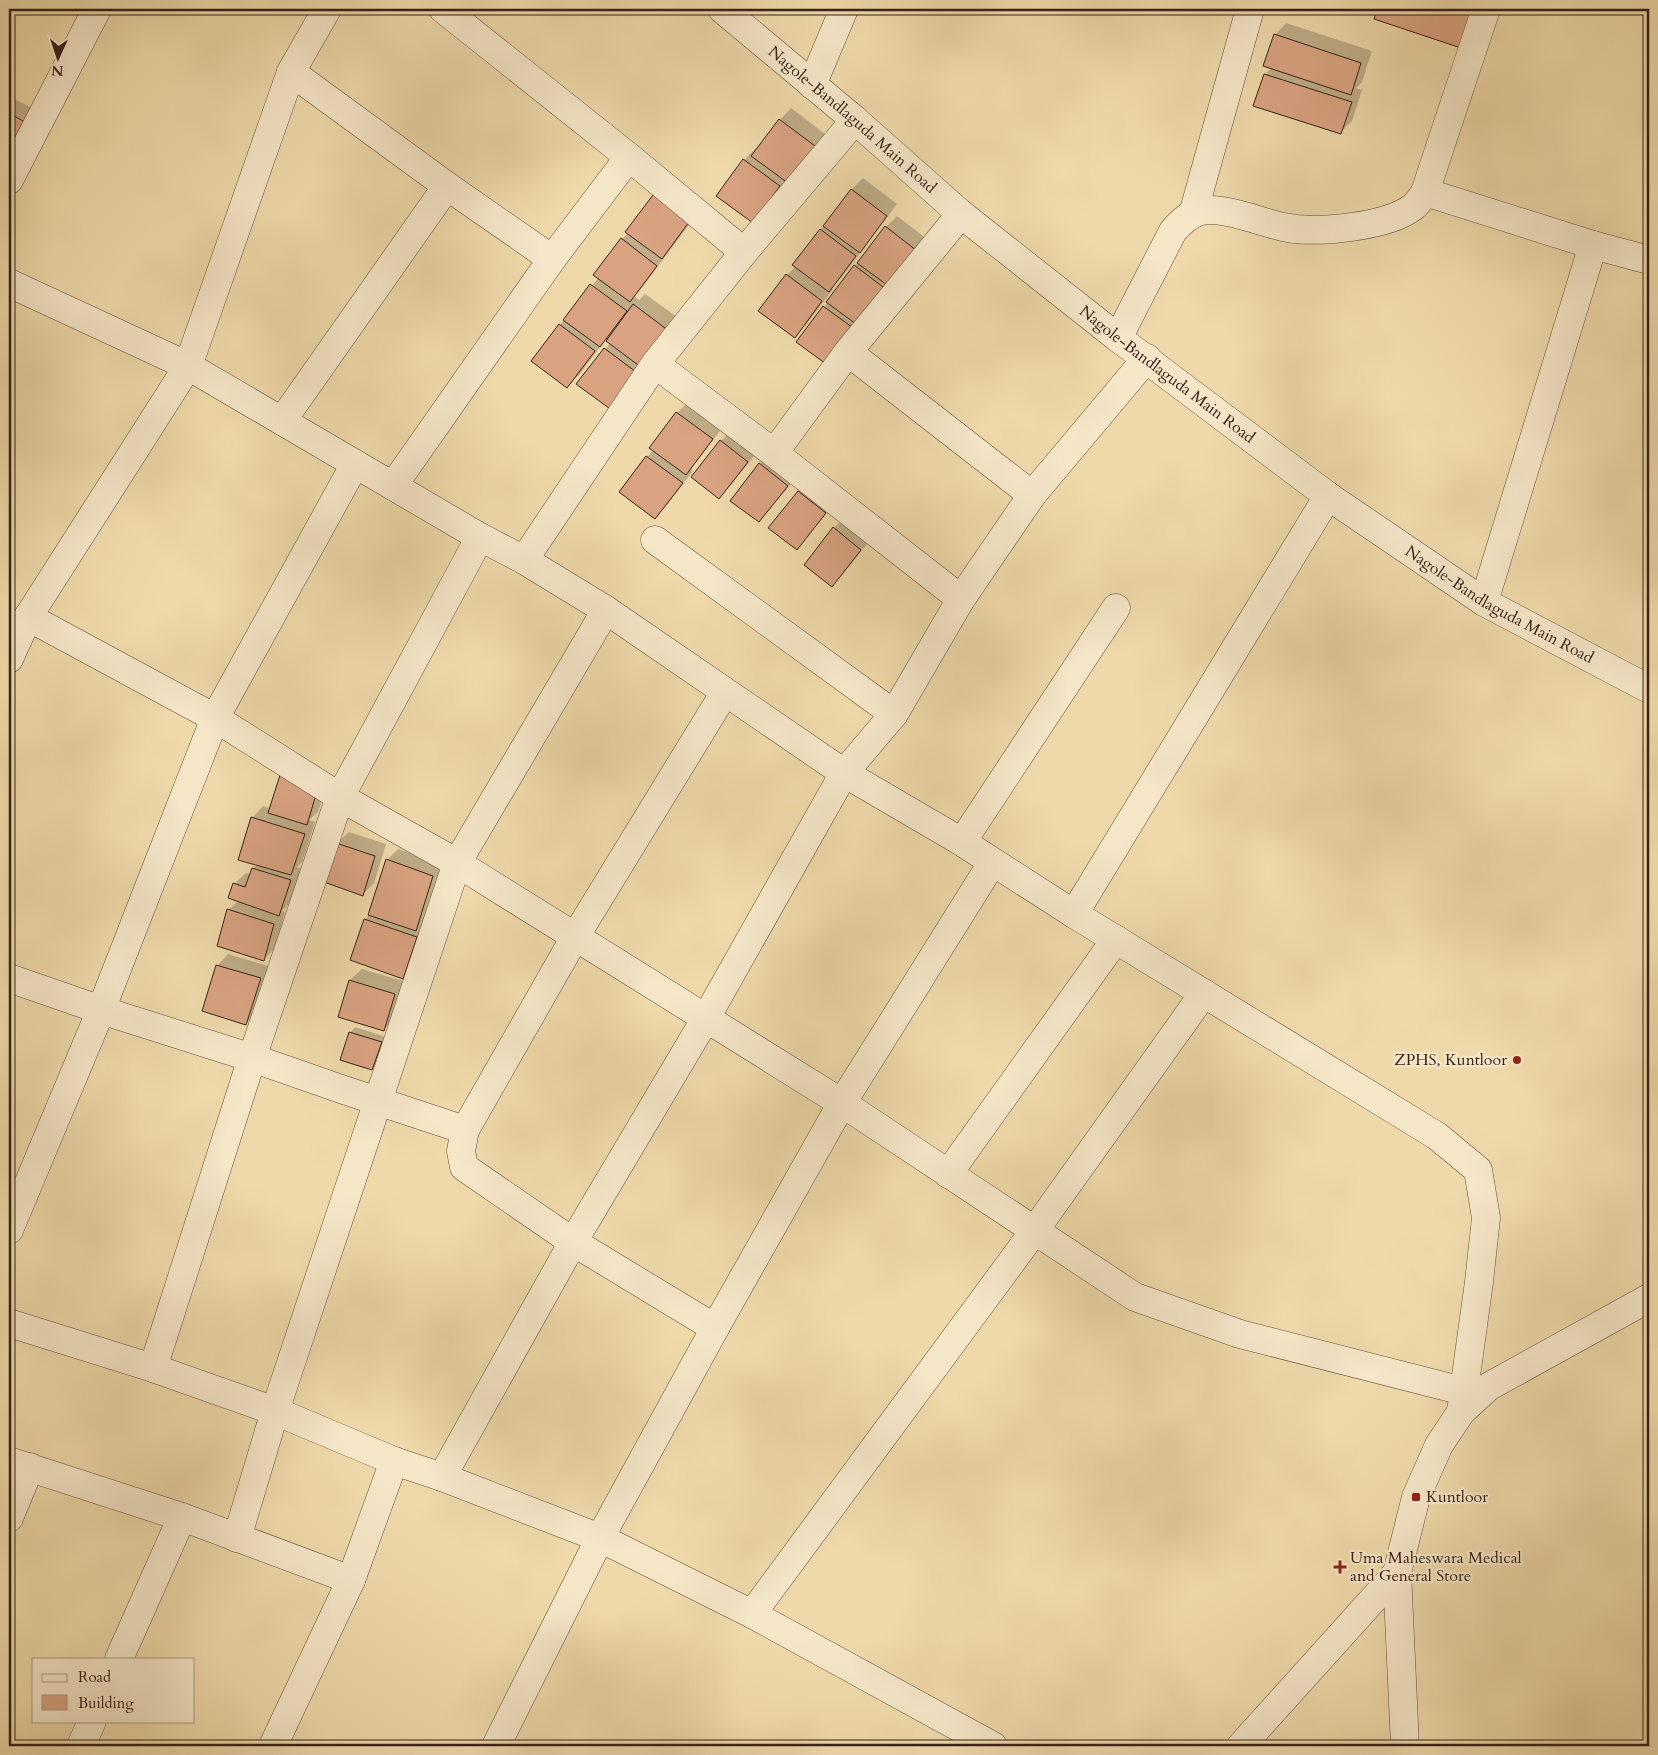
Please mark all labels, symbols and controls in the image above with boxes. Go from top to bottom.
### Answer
north arrow [32,32,82,82]
street label: Nagole-Bandlaguda Main Road [763,41,942,199]
text: N [51,61,64,80]
street label: Nagole-Bandlaguda Main Road [1074,300,1260,449]
street label: Nagole-Bandlaguda Main Road [1401,541,1598,669]
place label: ZPHS, Kuntloor [1394,1049,1507,1071]
marker: ZPHS, Kuntloor [1511,1054,1523,1066]
place label: Kuntloor [1426,1486,1488,1508]
marker: Kuntloor [1410,1491,1422,1503]
place label: Uma Maheswara Medical and General Store [1350,1547,1522,1587]
marker: Uma Maheswara Medical and General Store [1334,1561,1346,1573]
legend [32,1658,195,1722]
text: Road [78,1667,111,1687]
text: Building [78,1693,134,1713]

